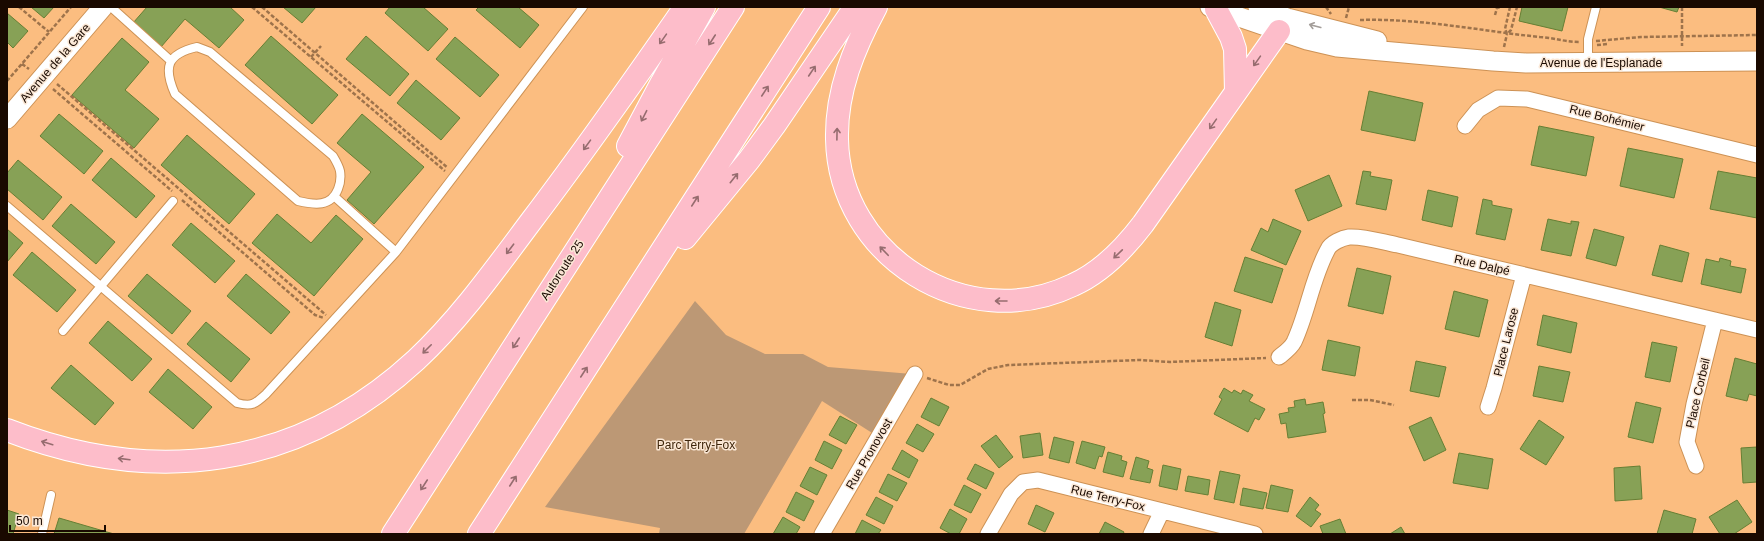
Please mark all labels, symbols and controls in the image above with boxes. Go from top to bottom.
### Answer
street label: Avenue de la Gare [17,20,93,105]
one-way arrow [1309,22,1322,29]
one-way arrow [659,33,667,44]
one-way arrow [708,34,716,45]
one-way arrow [1253,56,1261,67]
street label: Avenue de l'Esplanade [1540,56,1662,70]
one-way arrow [808,66,817,77]
one-way arrow [761,86,769,97]
street label: Rue Bohémier [1568,102,1646,134]
one-way arrow [640,110,647,122]
one-way arrow [1209,118,1217,129]
one-way arrow [833,128,841,141]
one-way arrow [583,139,591,150]
one-way arrow [730,172,739,183]
one-way arrow [690,195,699,206]
street label: Autoroute 25 [537,237,587,303]
one-way arrow [506,244,514,255]
one-way arrow [880,246,889,256]
one-way arrow [1113,249,1123,258]
street label: Rue Dalpé [1453,252,1512,278]
one-way arrow [995,297,1008,305]
street label: Place Larose [1491,306,1521,378]
one-way arrow [511,337,519,349]
one-way arrow [422,344,432,354]
street label: Place Corbeil [1683,357,1713,429]
one-way arrow [580,367,588,378]
street label: Rue Pronovost [843,416,895,492]
park label: Parc Terry-Fox [657,438,735,452]
one-way arrow [40,439,53,446]
one-way arrow [118,455,131,463]
one-way arrow [510,475,518,487]
one-way arrow [420,479,428,491]
street label: Rue Terry-Fox [1070,482,1146,514]
scale bar [10,507,105,533]
text: 50 m [16,514,43,528]

